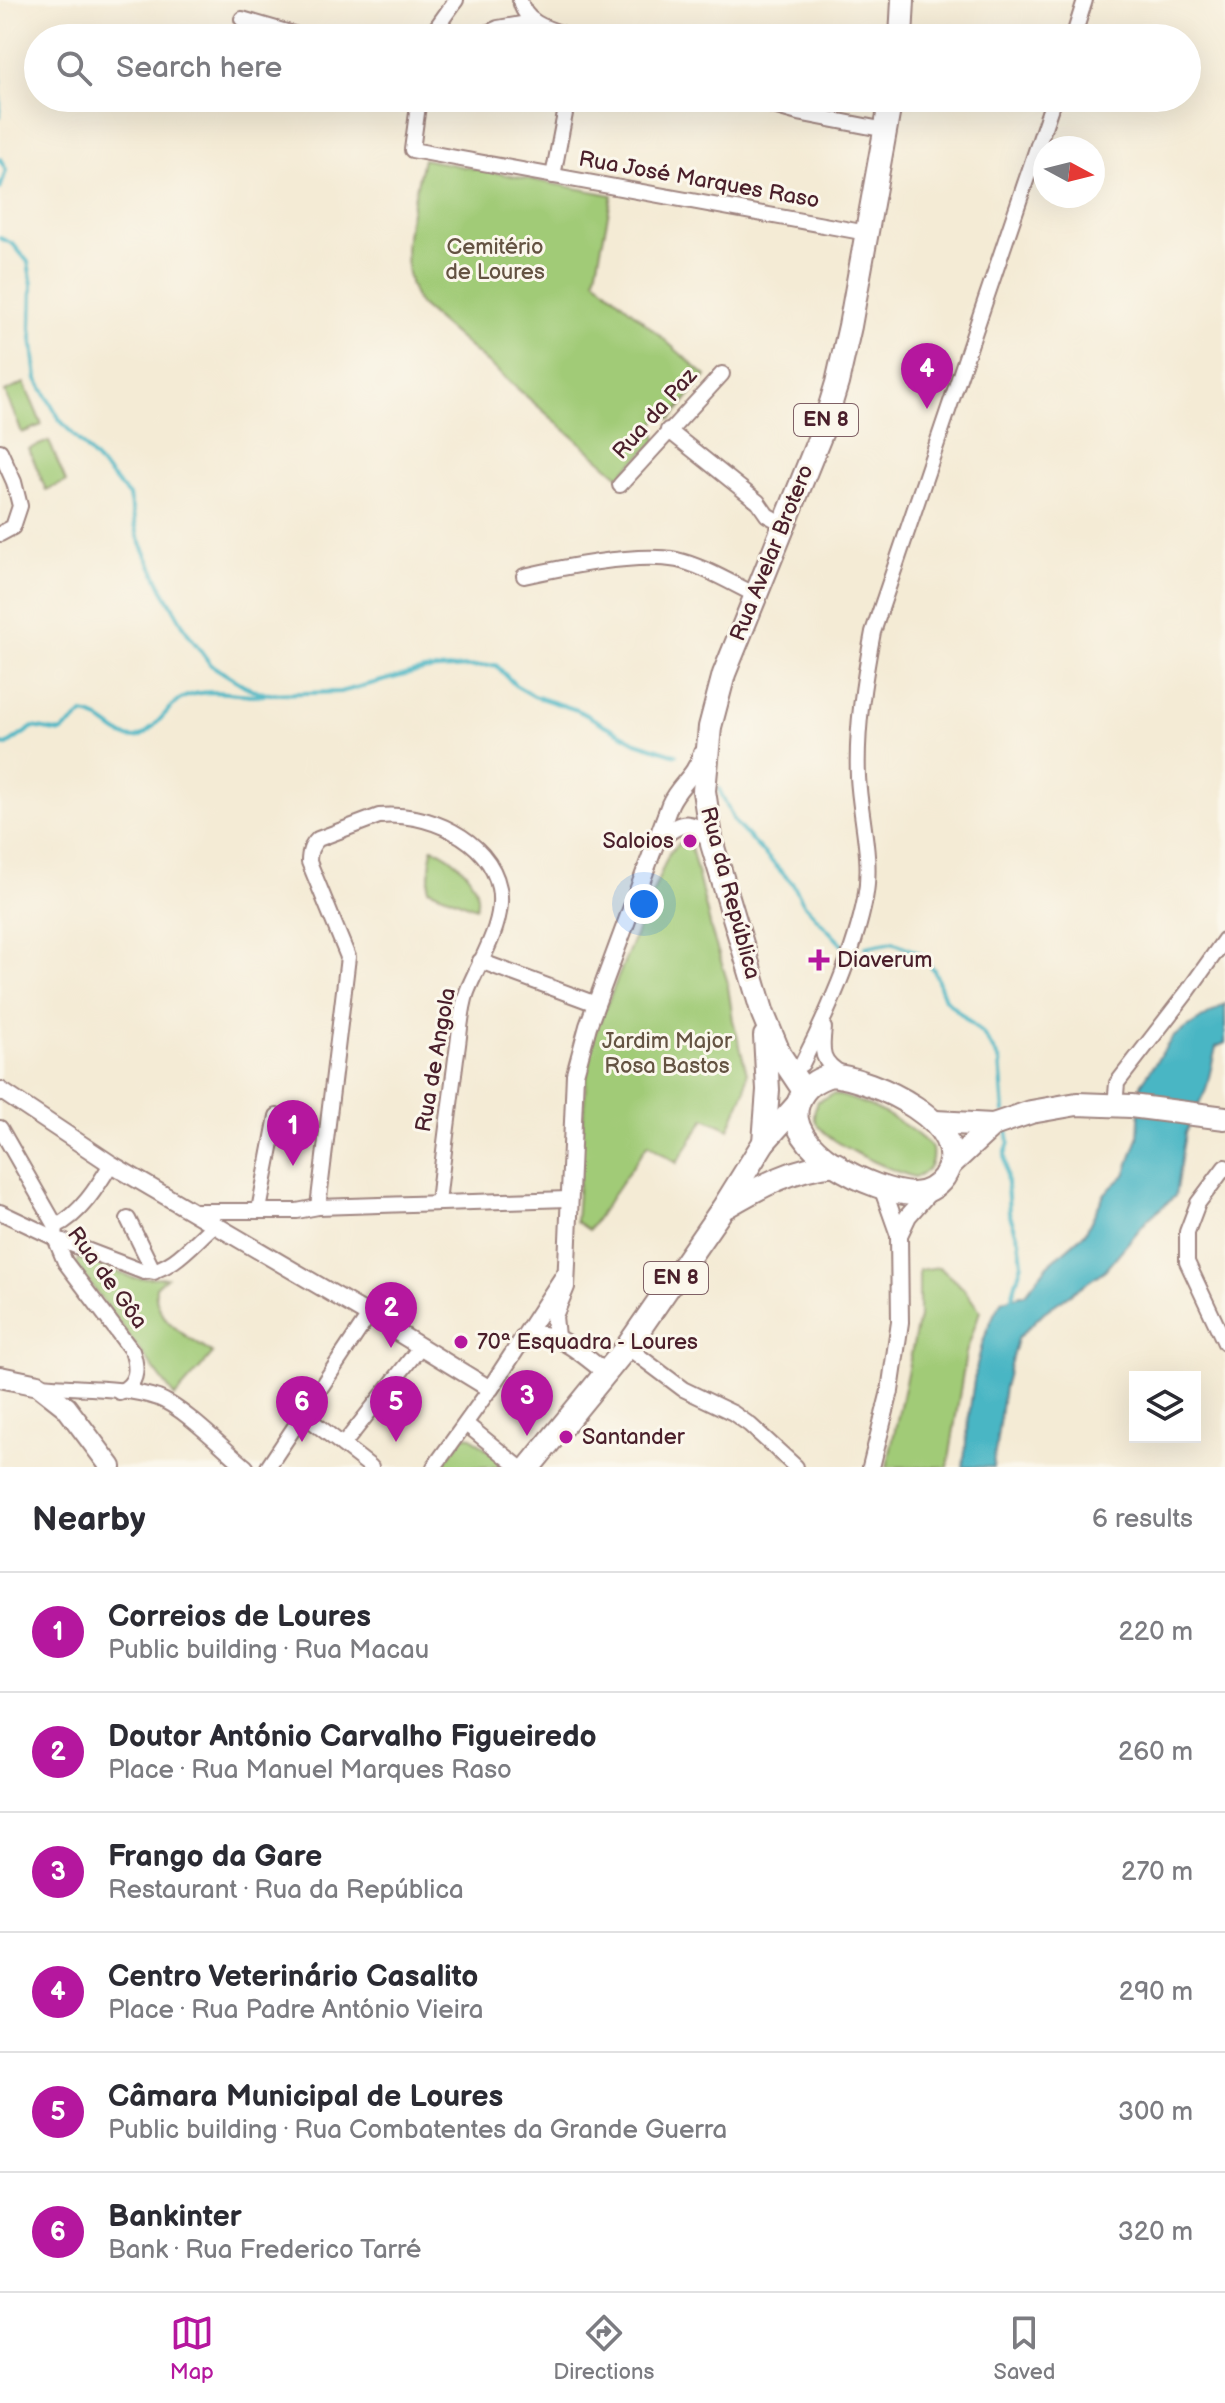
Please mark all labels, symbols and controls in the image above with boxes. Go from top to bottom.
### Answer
search box [24,24,1201,112]
icon: search [52,46,96,90]
text: Search here [116,50,282,86]
north arrow [1033,136,1105,208]
street label: Rua José Marques Raso [576,146,822,214]
park label: Cemitério de Loures [445,234,545,286]
pin: 4 [901,343,953,409]
street label: Rua da Paz [607,363,703,465]
road number: EN 8 [794,404,858,436]
street label: Rua Avelar Brotero [724,461,820,645]
street label: Rua da República [694,804,766,982]
place label: Saloios [602,828,674,855]
marker: Saloios [681,832,699,850]
your location [624,884,664,924]
place label: Diaverum [837,947,932,974]
marker: Diaverum [808,949,830,971]
street label: Rua de Angola [410,986,462,1134]
park label: Jardim Major Rosa Bastos [602,1028,733,1080]
pin: 1 [267,1100,319,1166]
street label: Rua de Gôa [61,1222,153,1334]
road number: EN 8 [644,1262,708,1294]
pin: 2 [365,1282,417,1348]
place label: 70ª Esquadra - Loures [477,1329,698,1356]
marker: 70ª Esquadra - Loures [452,1333,470,1351]
pin: 3 [501,1370,553,1436]
map controls [1129,1371,1201,1443]
button: layers [1129,1371,1201,1443]
pin: 6 [276,1376,328,1442]
pin: 5 [370,1376,422,1442]
place label: Santander [582,1424,686,1451]
marker: Santander [557,1428,575,1446]
text: Nearby [32,1499,146,1540]
text: 6 results [1092,1504,1193,1535]
text: Correios de Loures [108,1599,371,1635]
text: 1 [53,1617,63,1648]
text: 220 m [1119,1617,1193,1648]
text: Public building · Rua Macau [108,1635,429,1666]
text: Doutor António Carvalho Figueiredo [108,1719,597,1755]
text: 2 [50,1737,66,1768]
text: 260 m [1118,1737,1193,1768]
text: Place · Rua Manuel Marques Raso [108,1755,512,1786]
text: Frango da Gare [108,1839,322,1875]
text: 3 [50,1857,66,1888]
text: 270 m [1121,1857,1193,1888]
text: Restaurant · Rua da República [108,1875,464,1906]
text: Centro Veterinário Casalito [108,1959,478,1995]
text: 4 [50,1977,66,2008]
text: 290 m [1119,1977,1193,2008]
text: Place · Rua Padre António Vieira [108,1995,483,2026]
text: Câmara Municipal de Loures [108,2079,503,2115]
text: 5 [50,2097,66,2128]
text: 300 m [1118,2097,1193,2128]
text: Public building · Rua Combatentes da Grande Guerra [108,2115,727,2146]
text: Bankinter [108,2199,242,2235]
text: 6 [50,2217,66,2248]
text: 320 m [1118,2217,1193,2248]
text: Bank · Rua Frederico Tarré [108,2235,422,2266]
tab: Map [170,2311,214,2386]
tab: Directions [553,2311,654,2386]
tab: Saved [994,2311,1055,2386]

